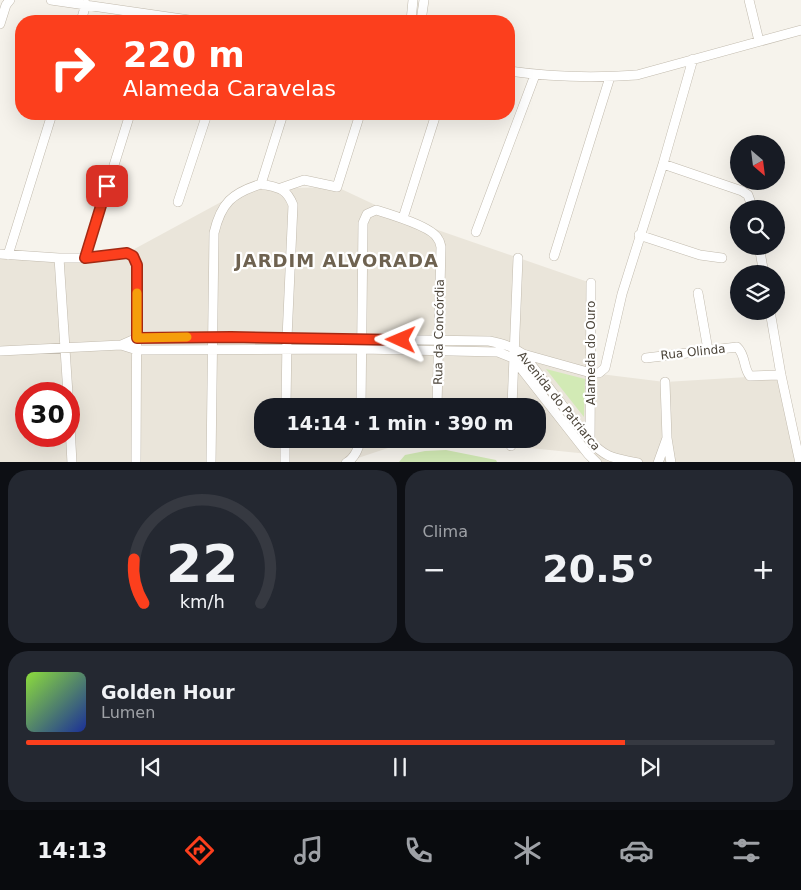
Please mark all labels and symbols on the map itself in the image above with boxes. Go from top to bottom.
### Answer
north arrow [730,135,785,190]
pin [86,165,128,207]
district label: JARDIM ALVORADA [233,250,439,271]
street label: Rua da Concórdia [431,279,447,385]
street label: Alameda do Ouro [584,301,598,405]
position arrow [374,313,426,365]
street label: Rua Olinda [660,342,726,362]
street label: Avenida do Patriarca [515,349,603,453]
speed limit sign: 30 [15,382,80,447]

